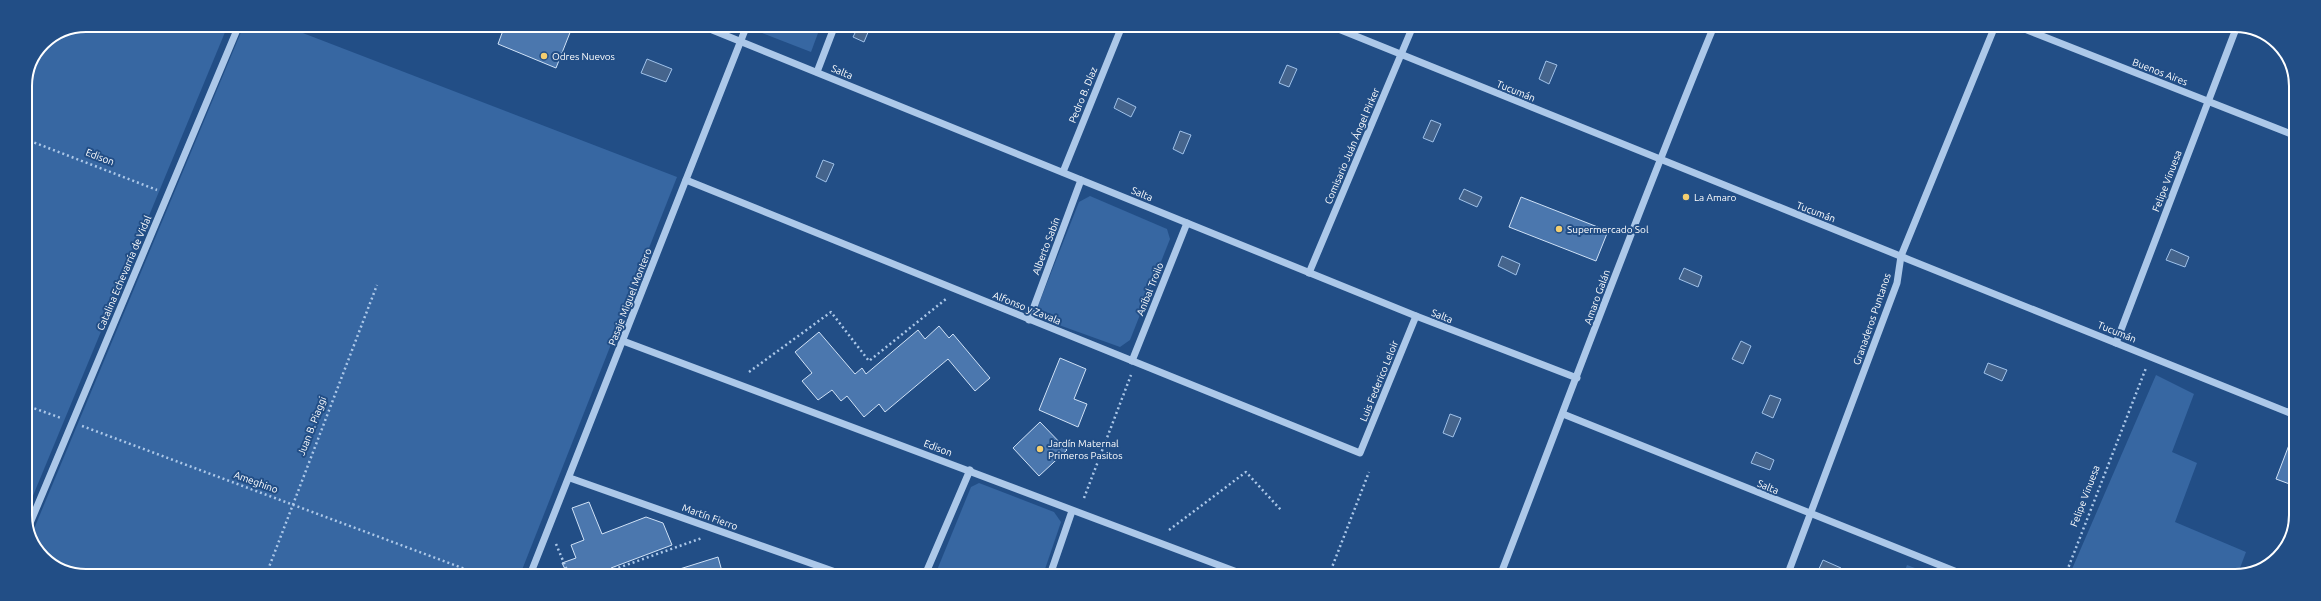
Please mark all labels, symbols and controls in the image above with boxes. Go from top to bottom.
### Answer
marker: Odres Nuevos [539,51,549,61]
place label: Odres Nuevos [552,51,615,62]
street label: Buenos Aires [2131,56,2189,88]
street label: Salta [830,63,854,81]
street label: Pedro B. Díaz [1067,65,1099,125]
street label: Tucumán [1495,78,1537,104]
street label: Comisario Juán Ángel Pirker [1322,86,1382,206]
street label: Edison [84,147,116,167]
street label: Felipe Vinuesa [2150,149,2184,213]
street label: Salta [1130,185,1154,203]
marker: La Amaro [1681,192,1691,202]
place label: La Amaro [1694,192,1737,203]
street label: Tucumán [1795,200,1837,224]
street label: Catalina Echevarría de Vidal [95,214,153,332]
street label: Alberto Sabín [1030,216,1062,276]
marker: Supermercado Sol [1554,224,1564,234]
place label: Supermercado Sol [1567,224,1649,235]
street label: Pasaje Miguel Montero [606,247,654,347]
street label: Aníbal Troilo [1134,261,1166,317]
street label: Amaro Galán [1582,268,1612,326]
street label: Granaderos Puntanos [1851,272,1893,366]
street label: Alfonso y Zavala [991,289,1063,327]
street label: Salta [1430,307,1454,325]
street label: Tucumán [2096,319,2138,345]
street label: Luis Federico Leloir [1358,339,1400,423]
street label: Juan B. Piaggi [296,395,328,457]
street label: Edison [922,438,954,458]
place label: Jardín Maternal Primeros Pasitos [1048,438,1123,461]
marker: Jardín Maternal Primeros Pasitos [1035,444,1045,454]
street label: Felipe Vinuesa [2068,464,2102,528]
street label: Ameghino [232,469,280,495]
street label: Salta [1756,478,1780,496]
street label: Martín Fierro [681,502,740,532]

